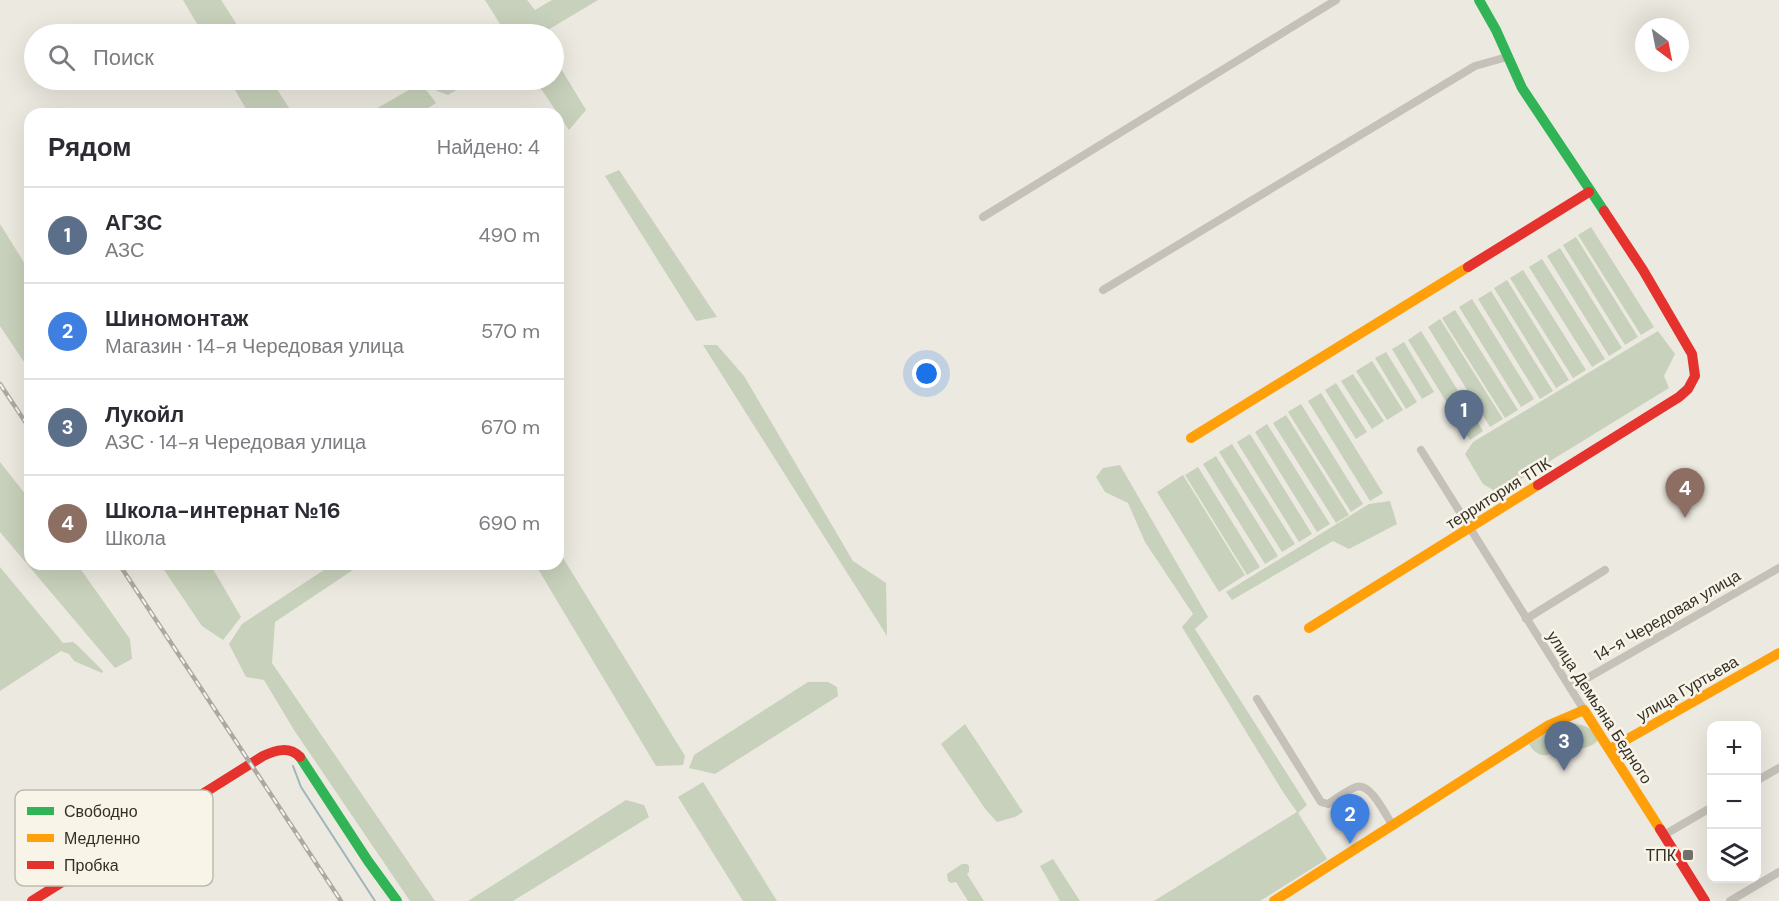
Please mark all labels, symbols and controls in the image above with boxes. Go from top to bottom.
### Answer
north arrow [1635,18,1689,72]
search box [24,24,564,90]
icon: search [45,41,78,74]
text: Поиск [93,43,154,72]
text: Рядом [48,130,131,164]
text: Найдено: 4 [437,134,540,160]
text: АГЗС [105,208,162,237]
text: 1 [64,222,71,248]
text: 490 m [478,222,540,248]
text: АЗС [105,237,144,263]
text: Шиномонтаж [105,304,248,333]
text: 2 [62,318,73,344]
text: 570 m [481,318,540,344]
text: Магазин · 14-я Чередовая улица [105,333,404,359]
your location [912,359,941,388]
pin: 1 [1444,390,1484,440]
text: Лукойл [105,400,184,429]
text: 3 [61,414,74,440]
text: 670 m [481,414,540,440]
text: АЗС · 14-я Чередовая улица [105,429,366,455]
street label: территория ТПК [1442,452,1555,534]
pin: 4 [1666,468,1704,518]
text: Школа-интернат №16 [105,496,341,525]
text: 4 [61,510,74,536]
text: 690 m [478,510,540,536]
text: Школа [105,525,166,551]
street label: 14-я Чередовая улица [1590,565,1744,666]
street label: улица Демьяна Бедного [1542,627,1657,788]
street label: улица Гуртьева [1633,651,1742,726]
map controls [1707,721,1761,883]
button: + [1707,721,1761,775]
pin: 3 [1544,722,1584,771]
button: − [1707,775,1761,829]
legend [15,790,213,886]
pin: 2 [1330,794,1370,844]
text: Свободно [64,801,138,822]
text: Медленно [64,828,140,849]
button: layers [1707,829,1761,883]
place label: ТПК [1645,845,1677,866]
marker: ТПК [1681,848,1695,862]
text: Пробка [64,855,119,876]

